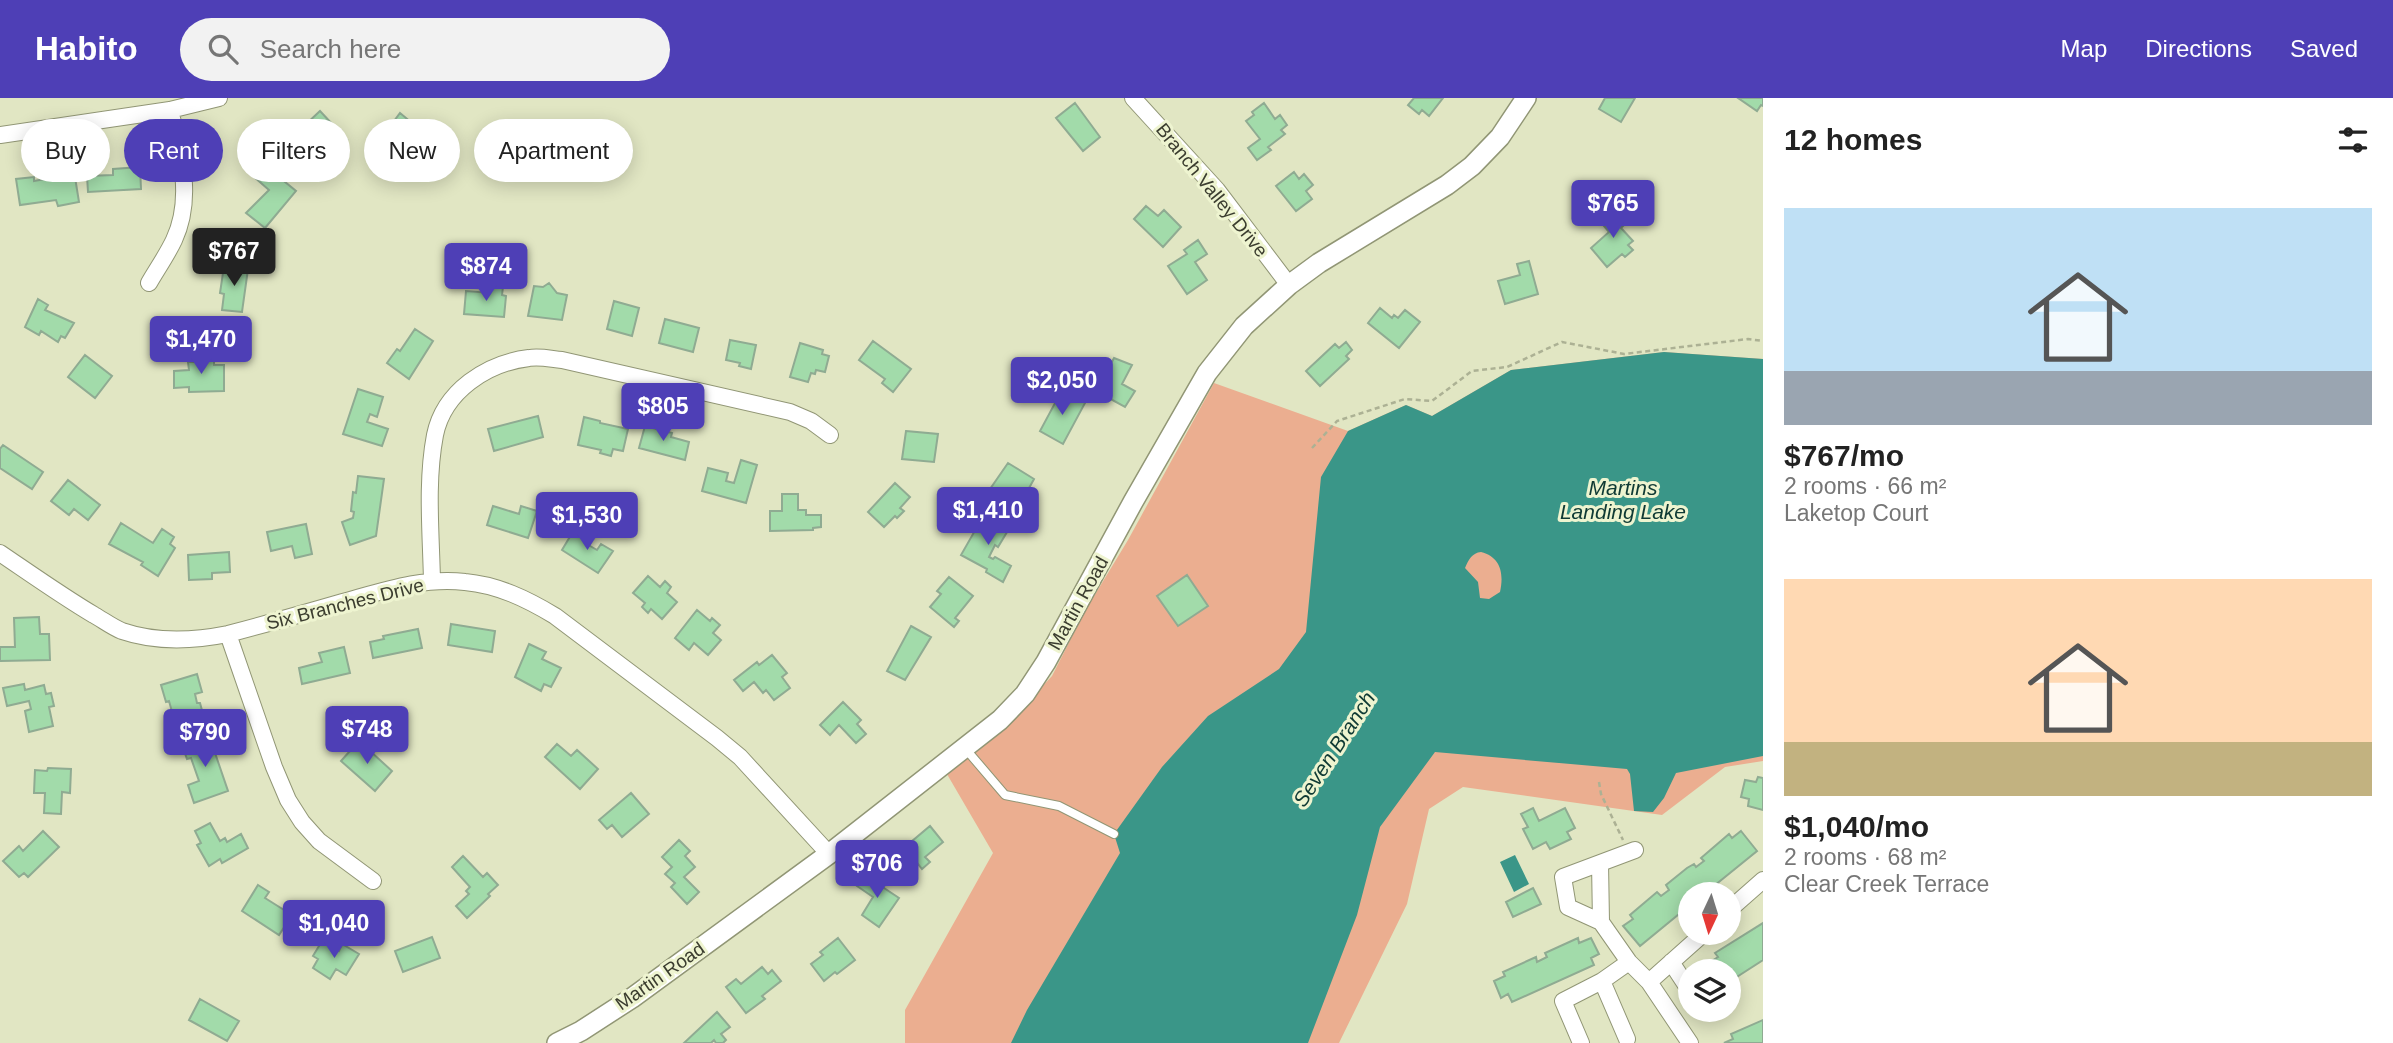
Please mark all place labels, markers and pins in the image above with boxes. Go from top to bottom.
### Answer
pin: $765 [1572,180,1654,240]
pin: $767 [193,228,275,288]
pin: $874 [445,244,527,303]
pin: $1,470 [144,316,258,376]
pin: $2,050 [1005,358,1119,417]
pin: $805 [622,384,704,443]
pin: $1,410 [931,488,1045,547]
pin: $1,530 [530,492,644,552]
pin: $748 [326,706,408,766]
pin: $790 [164,710,246,769]
pin: $706 [836,840,918,900]
pin: $1,040 [277,900,391,960]

